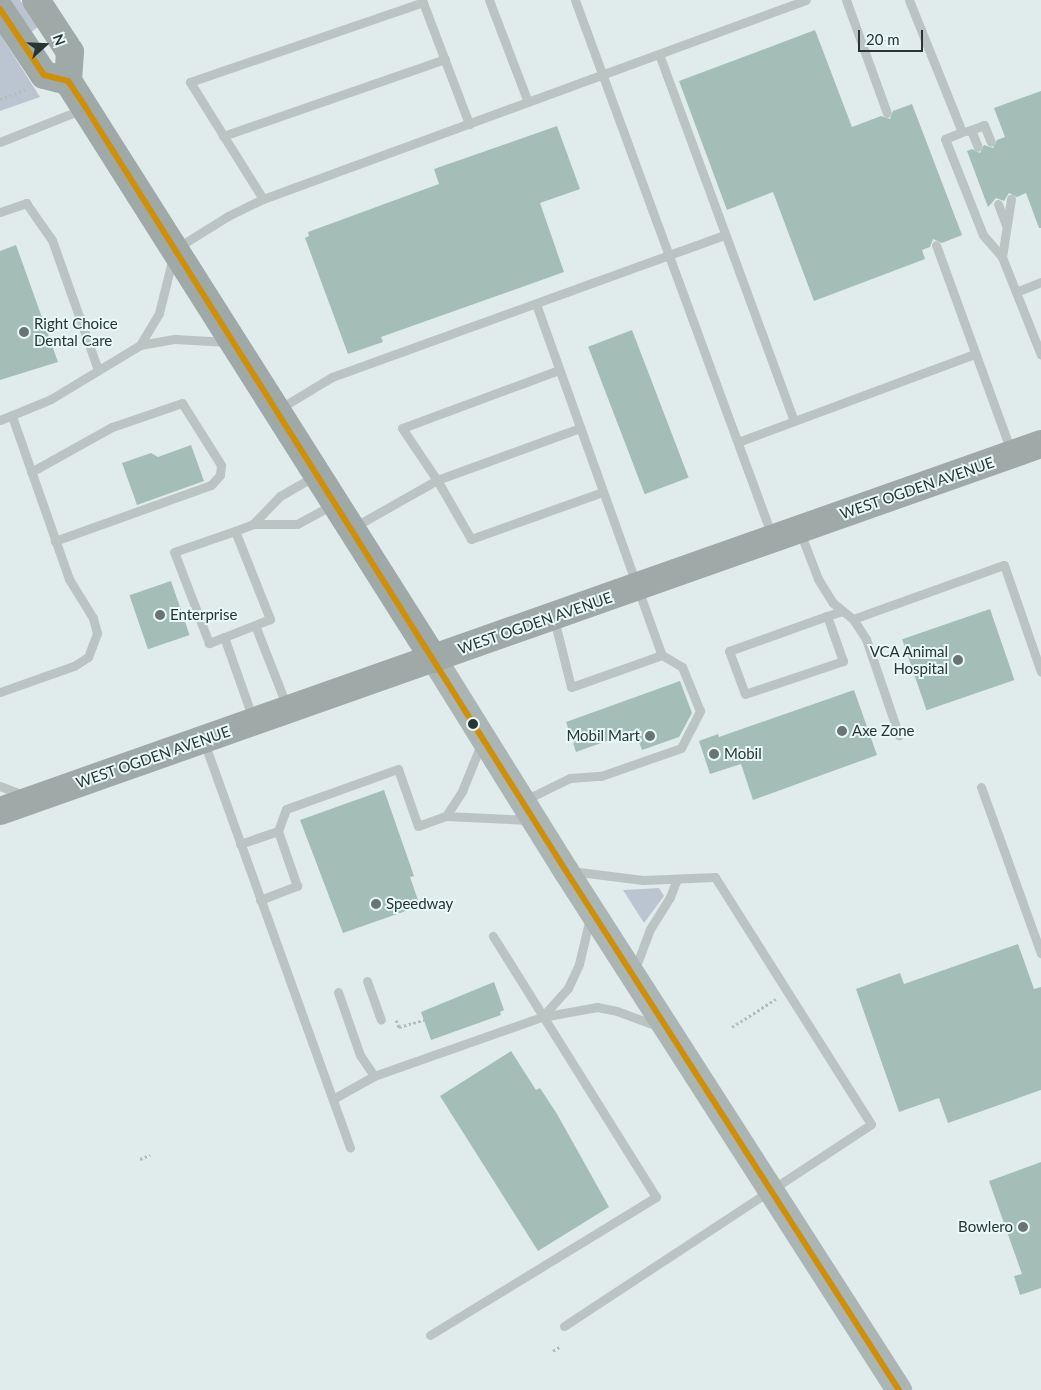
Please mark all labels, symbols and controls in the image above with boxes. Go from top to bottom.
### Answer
north arrow [20,20,70,70]
scale bar [861,20,926,52]
text: 20 m [866,30,900,48]
text: N [50,32,69,48]
place label: Right Choice Dental Care [34,314,118,349]
marker: Right Choice Dental Care [18,326,30,338]
street label: WEST OGDEN AVENUE [837,453,997,523]
street label: WEST OGDEN AVENUE [455,588,615,658]
place label: Enterprise [170,606,237,624]
marker: Enterprise [154,609,166,621]
place label: VCA Animal Hospital [869,642,948,677]
marker: VCA Animal Hospital [952,654,964,666]
unlabelled marker [468,719,478,729]
street label: WEST OGDEN AVENUE [73,722,233,792]
place label: Axe Zone [852,722,915,740]
marker: Axe Zone [836,725,848,737]
place label: Mobil Mart [566,727,640,745]
marker: Mobil Mart [644,730,656,742]
place label: Mobil [724,745,762,763]
marker: Mobil [708,748,720,760]
place label: Speedway [386,895,453,913]
marker: Speedway [370,898,382,910]
place label: Bowlero [958,1218,1013,1236]
marker: Bowlero [1017,1221,1029,1233]

